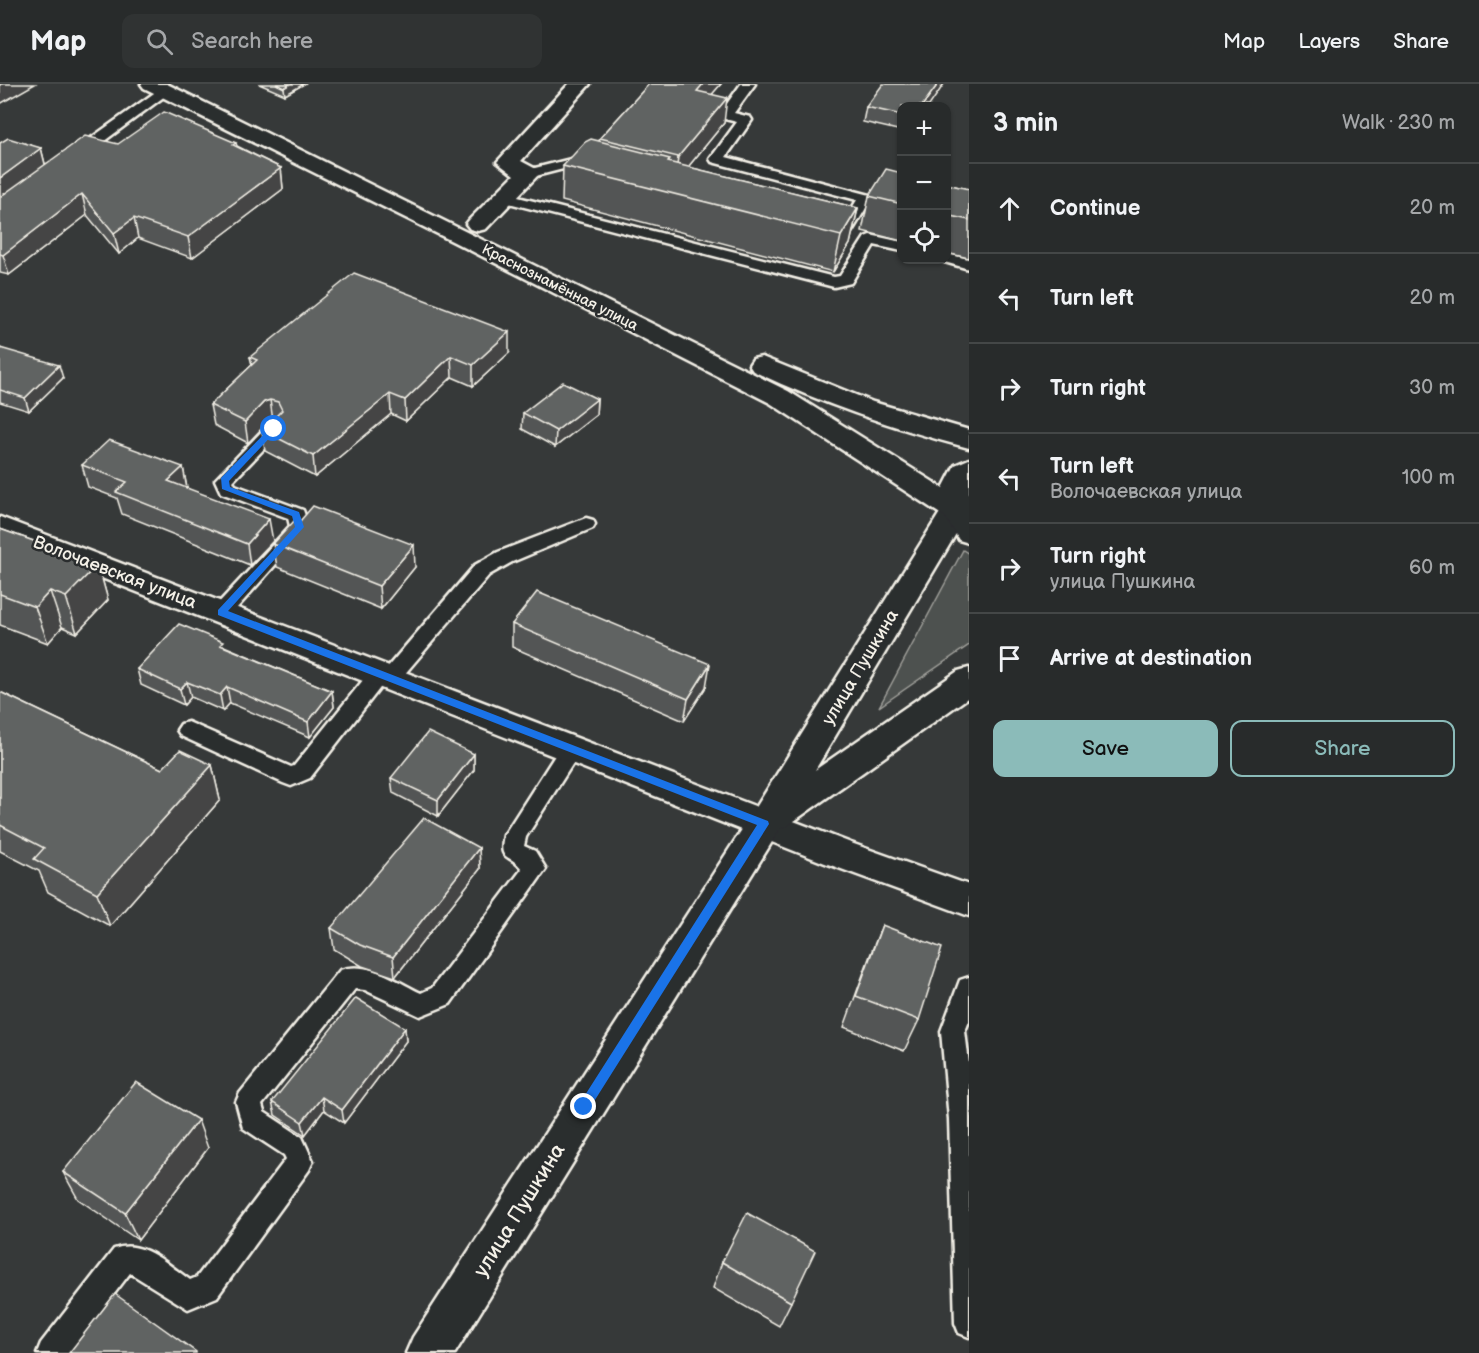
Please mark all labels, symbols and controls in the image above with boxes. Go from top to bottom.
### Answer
search box [122,14,542,68]
text: Map [30,25,86,58]
icon: search [143,25,176,58]
text: Search here [191,28,313,55]
text: Map [1223,29,1265,54]
text: Layers [1298,29,1360,54]
text: Share [1393,29,1449,54]
map controls [897,102,951,264]
button: + [897,102,951,156]
text: 3 min [993,108,1058,139]
text: Walk · 230 m [1342,111,1455,135]
button: − [897,156,951,210]
icon: ahead [993,192,1026,225]
text: Continue [1050,195,1140,222]
text: 20 m [1410,196,1455,220]
button: locate [897,210,951,264]
street label: Краснознамённая улица [478,240,641,335]
icon: left [993,282,1026,315]
text: Turn left [1050,285,1134,312]
text: 20 m [1410,286,1455,310]
icon: right [993,372,1026,405]
text: Turn right [1050,375,1146,402]
text: 30 m [1409,376,1455,400]
route start [260,415,286,441]
text: Turn left [1050,453,1134,480]
icon: left [993,462,1026,495]
text: 100 m [1402,466,1455,490]
text: Волочаевская улица [1050,480,1242,504]
street label: Волочаевская улица [30,532,200,613]
text: Turn right [1050,543,1146,570]
icon: right [993,552,1026,585]
text: 60 m [1409,556,1455,580]
text: улица Пушкина [1050,570,1195,594]
street label: улица Пушкина [818,605,903,729]
icon: arrive [993,642,1026,675]
text: Arrive at destination [1050,645,1252,672]
button: Save [993,720,1218,777]
button: Share [1230,720,1455,777]
route end [570,1093,596,1119]
street label: улица Пушкина [468,1138,571,1282]

